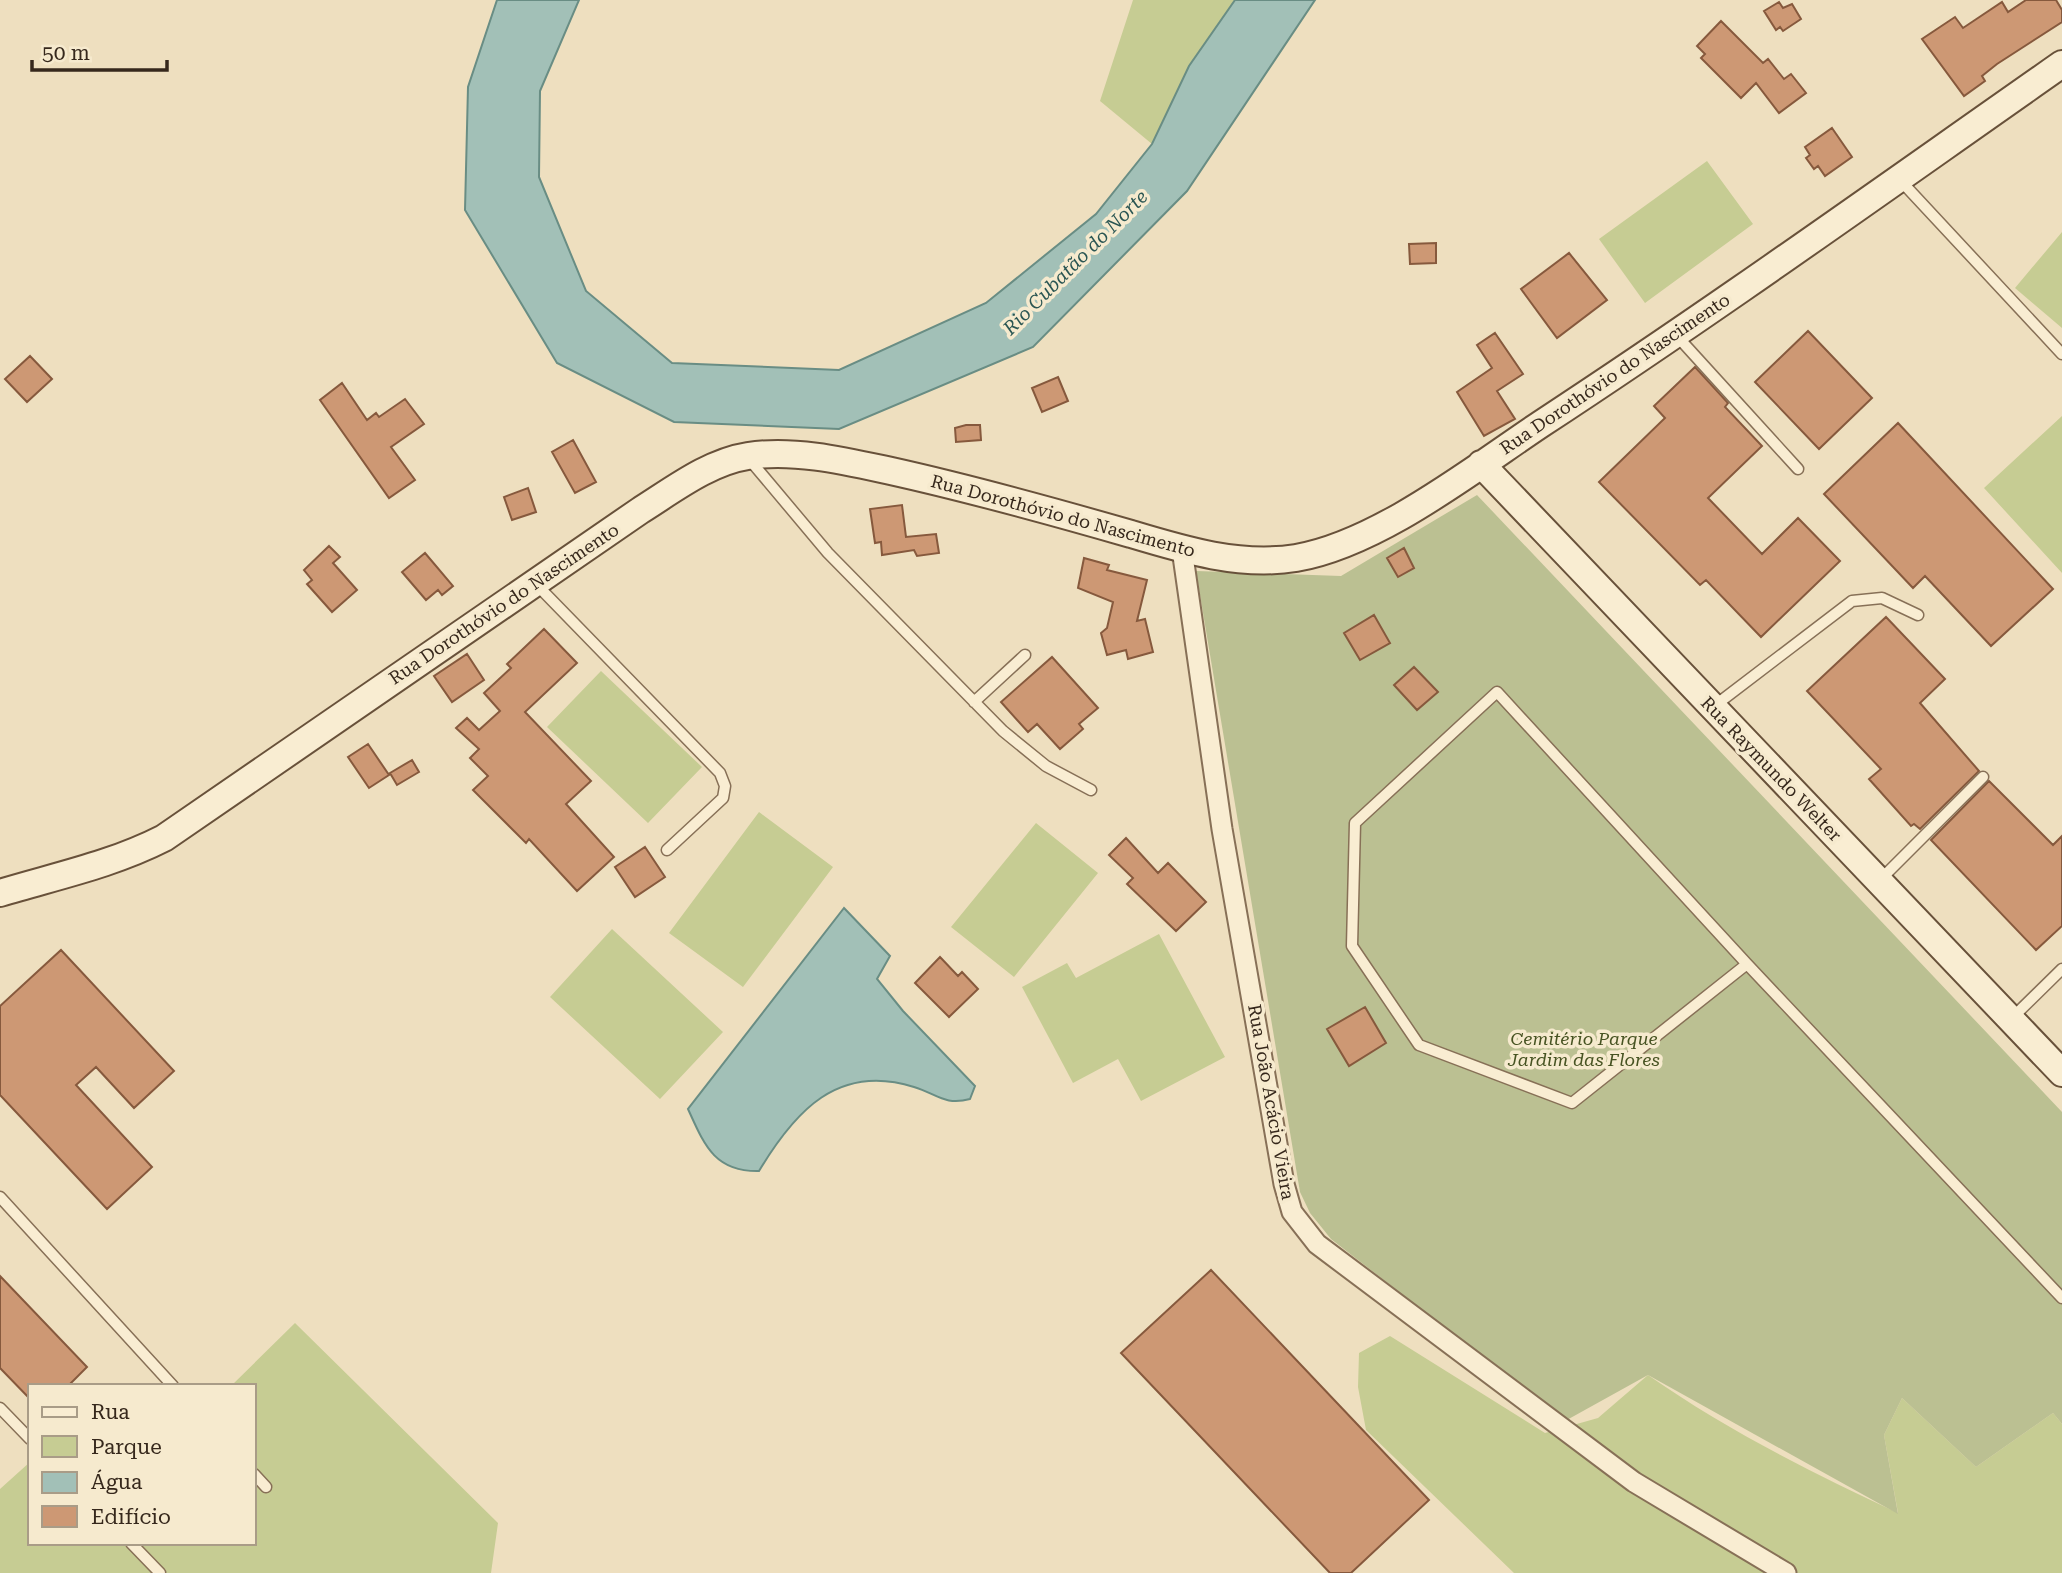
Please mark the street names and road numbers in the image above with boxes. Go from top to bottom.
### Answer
street label: Rua Dorothóvio do Nascimento [1496,289,1734,459]
street label: Rua Dorothóvio do Nascimento [929,470,1198,561]
street label: Rua Dorothóvio do Nascimento [385,519,623,689]
street label: Rua Raymundo Welter [1697,692,1846,845]
street label: Rua João Acácio Vieira [1244,1002,1299,1202]

